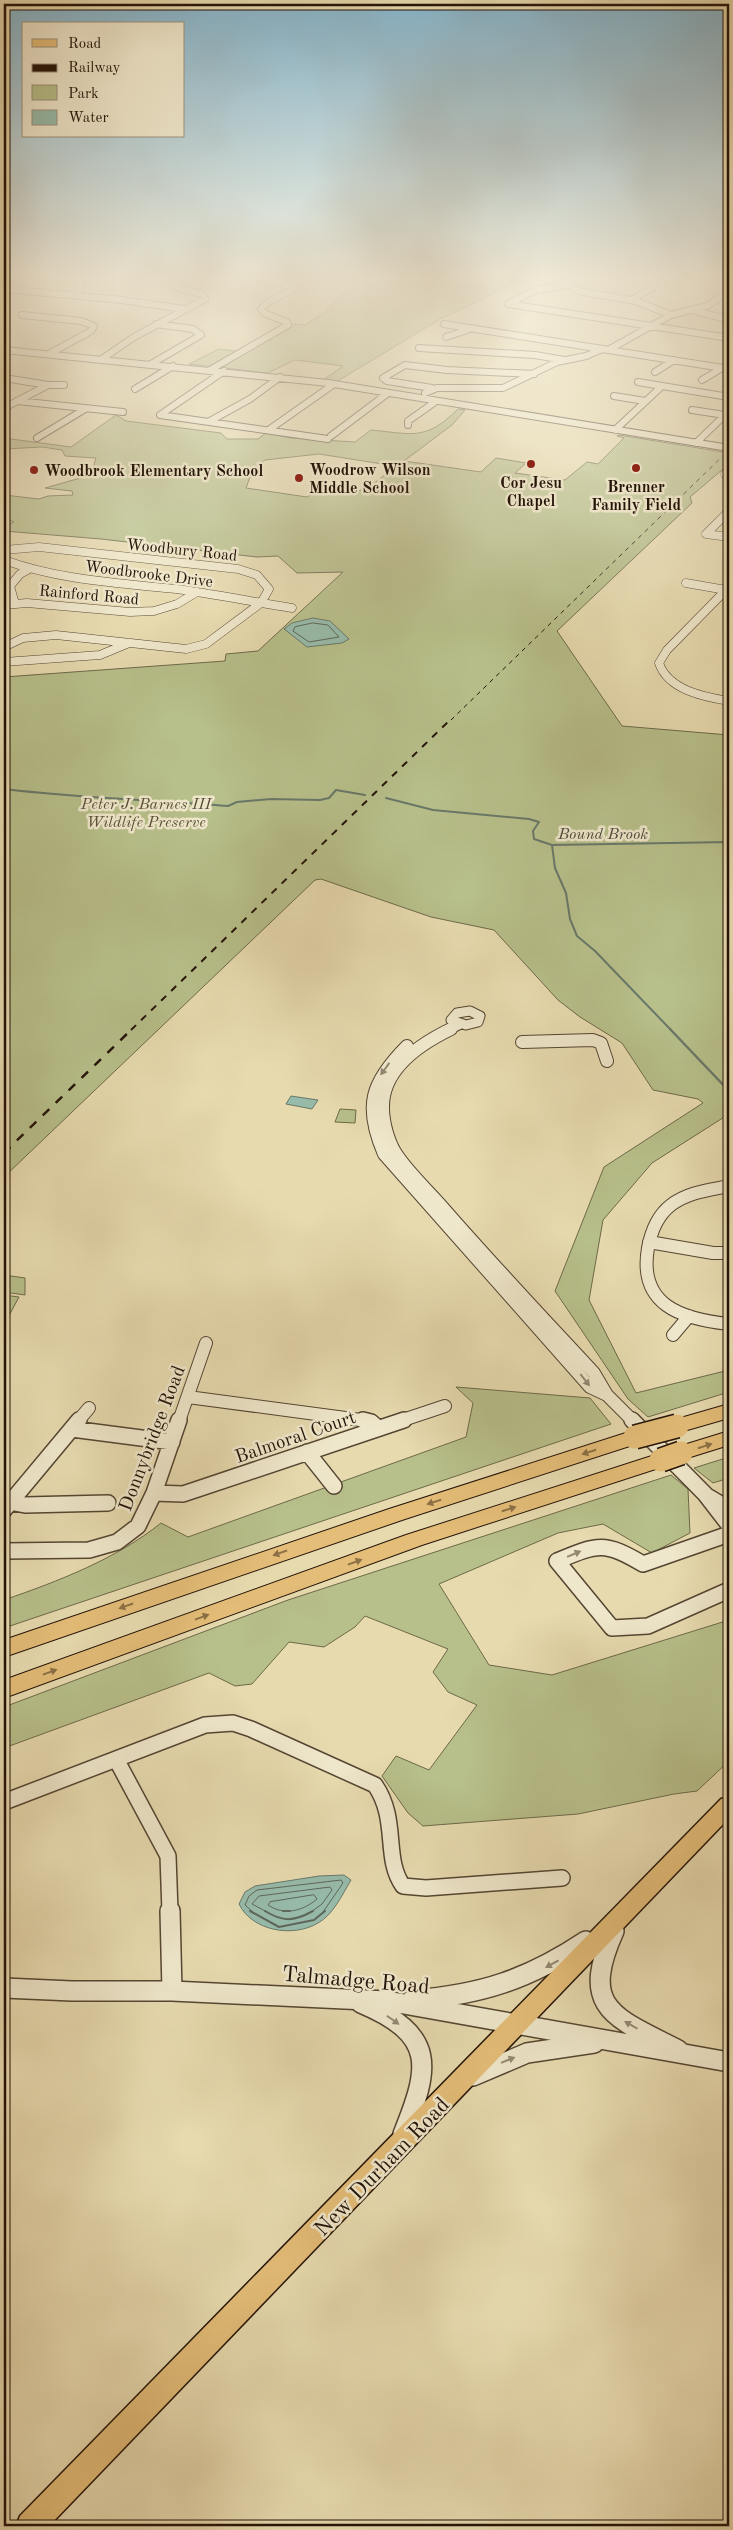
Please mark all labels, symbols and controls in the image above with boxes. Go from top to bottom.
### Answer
legend [22,22,185,138]
text: Road [68,37,102,52]
text: Railway [68,61,121,76]
text: Park [68,87,99,102]
text: Water [68,111,109,126]
marker: Cor Jesu Chapel [525,458,537,470]
marker: Brenner Family Field [630,462,642,474]
place label: Woodrow Wilson Middle School [309,463,431,497]
marker: Woodbrook Elementary School [28,464,40,476]
place label: Woodbrook Elementary School [44,464,263,480]
marker: Woodrow Wilson Middle School [293,472,305,484]
place label: Cor Jesu Chapel [500,476,562,510]
place label: Brenner Family Field [591,480,681,514]
street label: Woodbury Road [125,537,238,565]
street label: Woodbrooke Drive [84,559,214,591]
street label: Rainford Road [38,584,140,608]
park label: Peter J. Barnes III Wildlife Preserve [80,797,213,831]
water label: Bound Brook [557,827,648,843]
one-way arrow [380,1063,390,1076]
street label: Donnybridge Road [117,1364,190,1514]
one-way arrow [579,1373,590,1386]
street label: Balmoral Court [233,1409,359,1468]
one-way arrow [698,1441,713,1449]
one-way arrow [581,1449,596,1457]
one-way arrow [426,1498,441,1506]
one-way arrow [502,1505,517,1513]
one-way arrow [567,1549,581,1557]
one-way arrow [272,1550,287,1558]
one-way arrow [348,1558,363,1566]
one-way arrow [118,1602,133,1610]
one-way arrow [195,1613,210,1620]
one-way arrow [42,1668,57,1675]
one-way arrow [545,1959,559,1968]
street label: Talmadge Road [281,1964,431,1998]
one-way arrow [386,2015,400,2025]
one-way arrow [624,2020,638,2029]
one-way arrow [501,2056,516,2064]
street label: New Durham Road [311,2094,454,2241]

